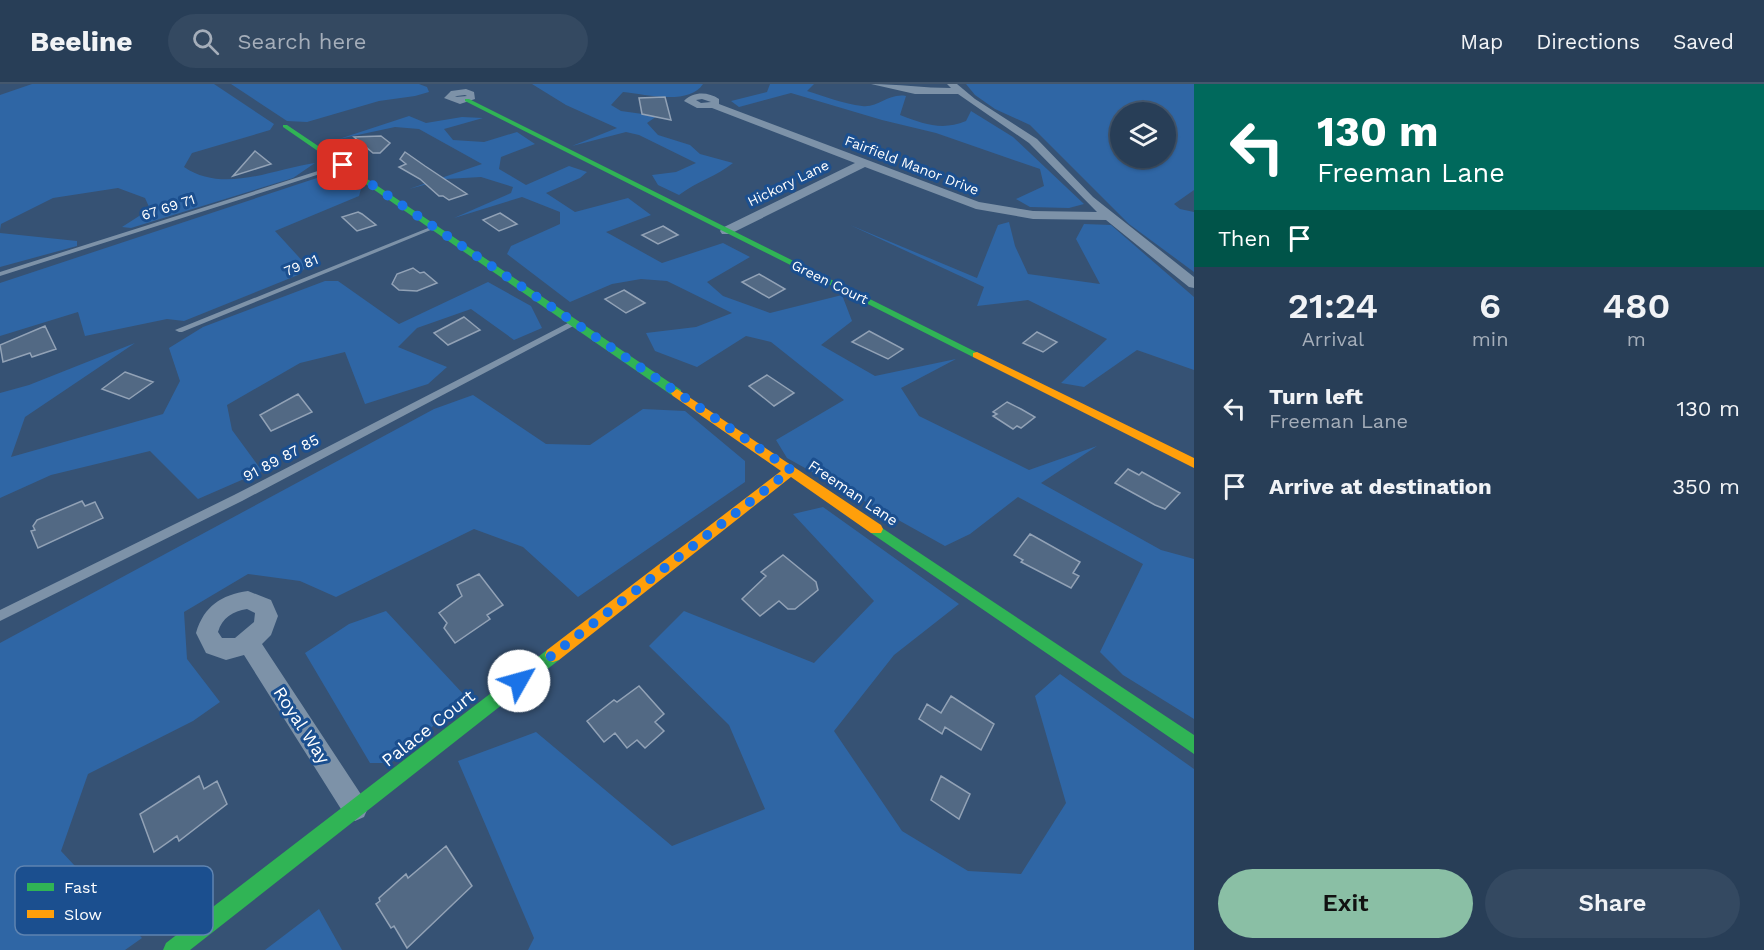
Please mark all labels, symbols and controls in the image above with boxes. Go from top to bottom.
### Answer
search box [168,14,588,68]
text: Beeline [30,25,132,58]
icon: search [189,25,222,58]
text: Search here [237,29,366,54]
text: Map [1460,29,1503,54]
text: Directions [1536,29,1640,54]
text: Saved [1673,29,1734,54]
map controls [1110,102,1176,168]
button: layers [1110,102,1176,168]
text: 130 m [1317,107,1439,156]
icon: left [1218,108,1296,186]
street label: Fairfield Manor Drive [843,132,981,198]
pin [317,139,368,190]
icon: arrive [326,148,359,181]
street label: Hickory Lane [745,156,831,210]
text: Freeman Lane [1317,157,1505,189]
street label: 67 69 71 [139,191,197,223]
icon: arrive [1283,222,1316,255]
text: Then [1218,226,1271,251]
street label: 79 81 [282,251,320,279]
street label: Green Court [789,257,871,307]
text: 21:24 [1288,285,1378,327]
text: 6 [1479,285,1501,327]
text: 480 [1602,285,1670,327]
text: Arrival [1302,327,1364,351]
text: min [1472,327,1509,351]
text: m [1627,327,1646,351]
text: Turn left [1269,384,1363,409]
icon: left [1218,392,1251,425]
text: 130 m [1676,396,1740,421]
text: Freeman Lane [1269,409,1408,433]
street label: 91 89 87 85 [240,430,322,486]
street label: Freeman Lane [805,456,901,530]
icon: arrive [1218,470,1251,503]
text: Arrive at destination [1269,474,1492,499]
text: 350 m [1672,474,1740,499]
position arrow [487,649,551,713]
street label: Royal Way [269,683,335,768]
street label: Palace Court [377,685,479,771]
legend [15,866,213,935]
button: Exit [1218,869,1473,938]
button: Share [1485,869,1740,938]
text: Fast [64,878,97,897]
text: Slow [64,905,102,924]

